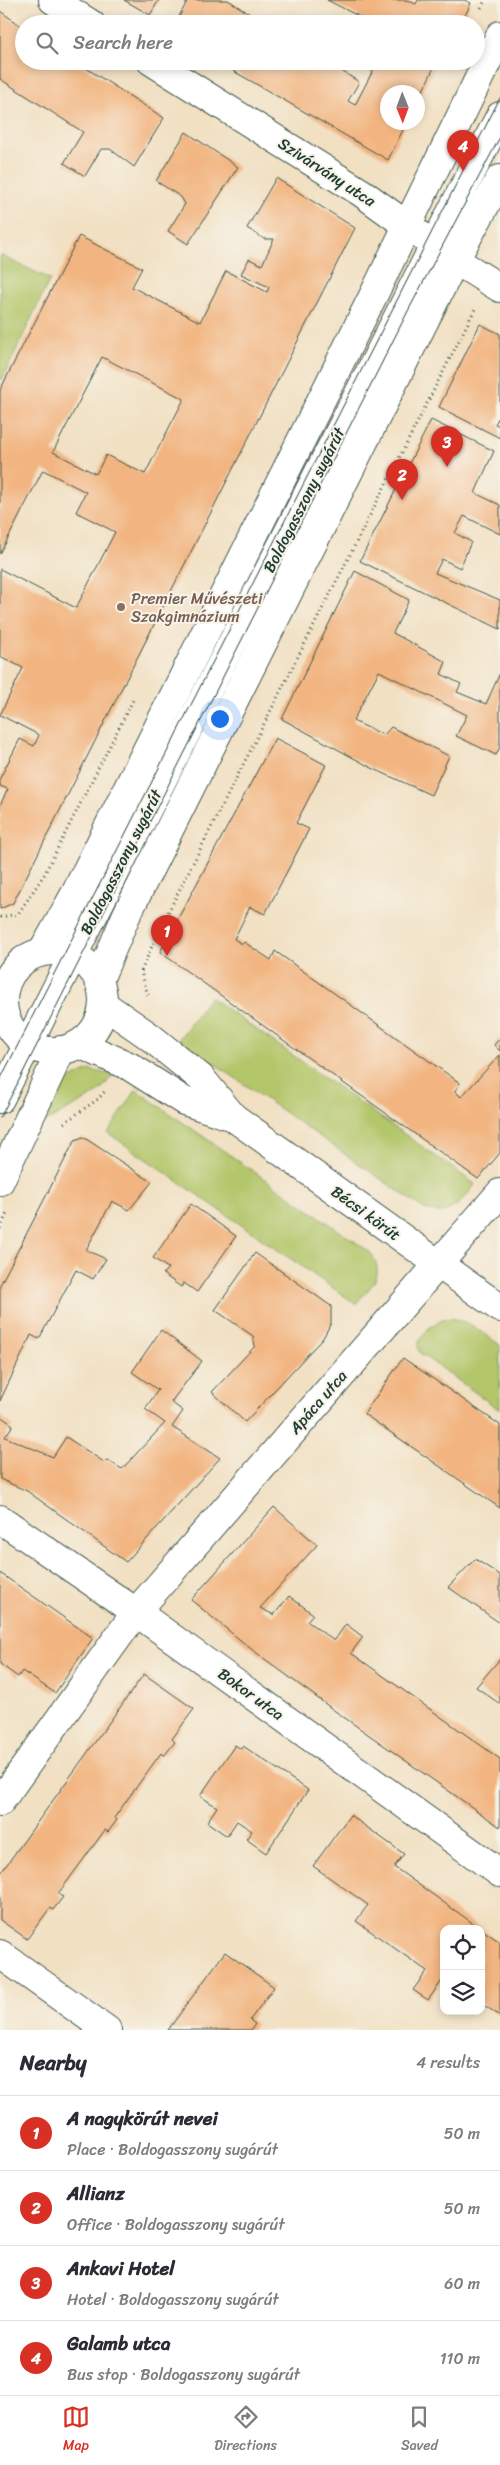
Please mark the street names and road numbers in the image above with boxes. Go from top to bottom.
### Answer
street label: Szivárvány utca [272,129,383,215]
street label: Boldogasszony sugárút [255,422,353,578]
street label: Boldogasszony sugárút [72,784,170,940]
street label: Bécsi körút [325,1177,407,1249]
street label: Apáca utca [281,1363,355,1442]
street label: Bokor utca [211,1660,291,1728]

